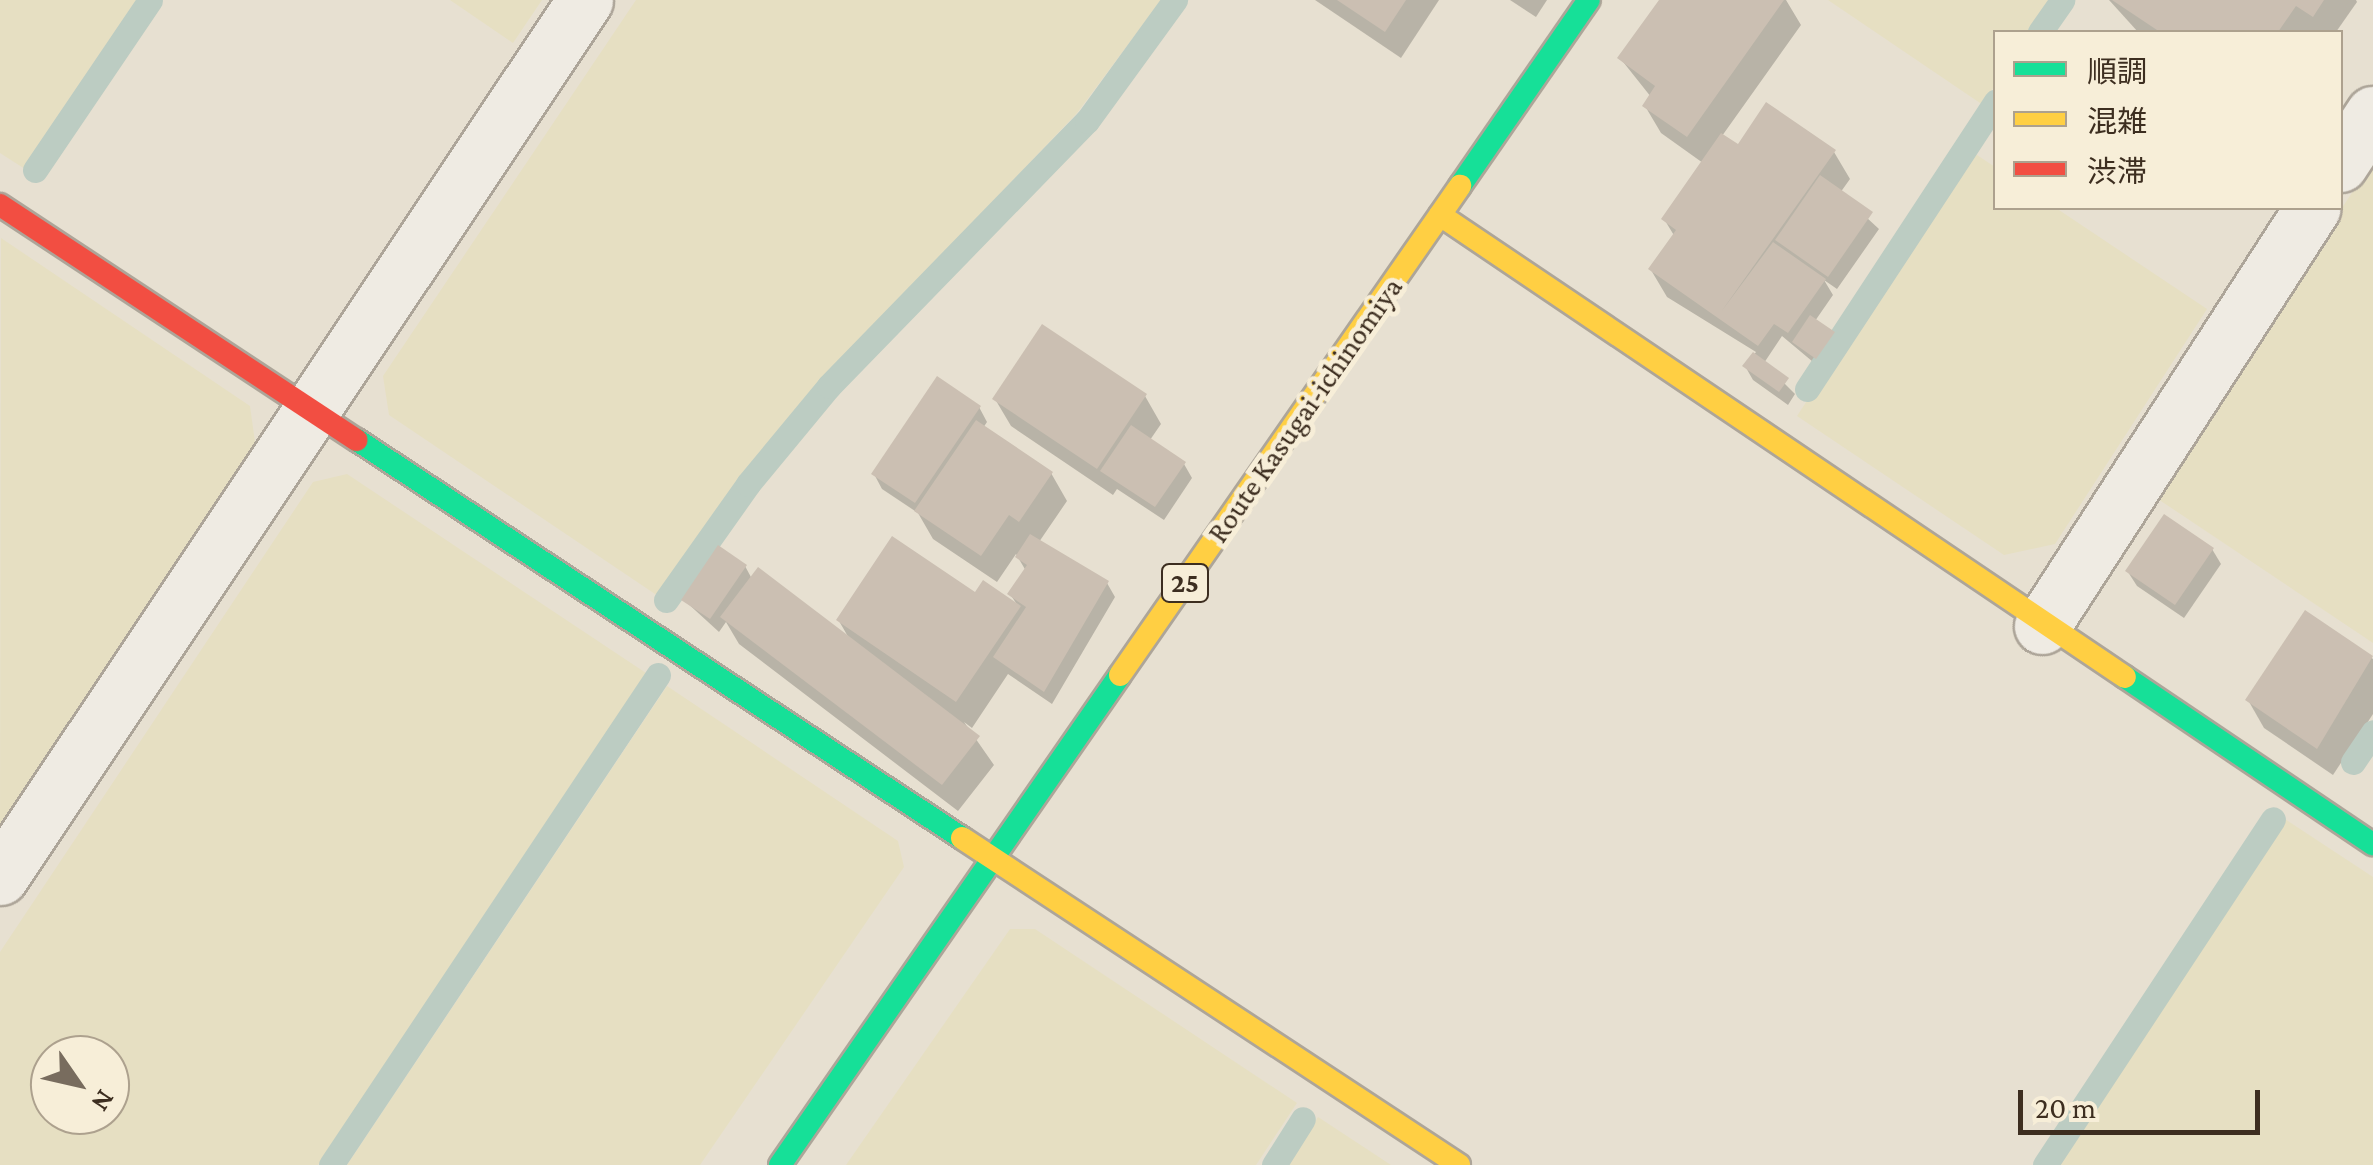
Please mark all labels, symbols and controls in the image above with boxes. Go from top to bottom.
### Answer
legend [1993,30,2343,210]
text: 順調 [2087,55,2147,88]
text: 混雑 [2087,105,2147,138]
text: 渋滞 [2087,155,2147,188]
street label: Route Kasugai-ichinomiya [1200,270,1410,550]
road number: 25 [1160,560,1210,606]
north arrow [30,1035,130,1135]
scale bar [2023,1070,2266,1132]
text: N [85,1084,122,1118]
text: 20 m [2035,1091,2096,1124]

